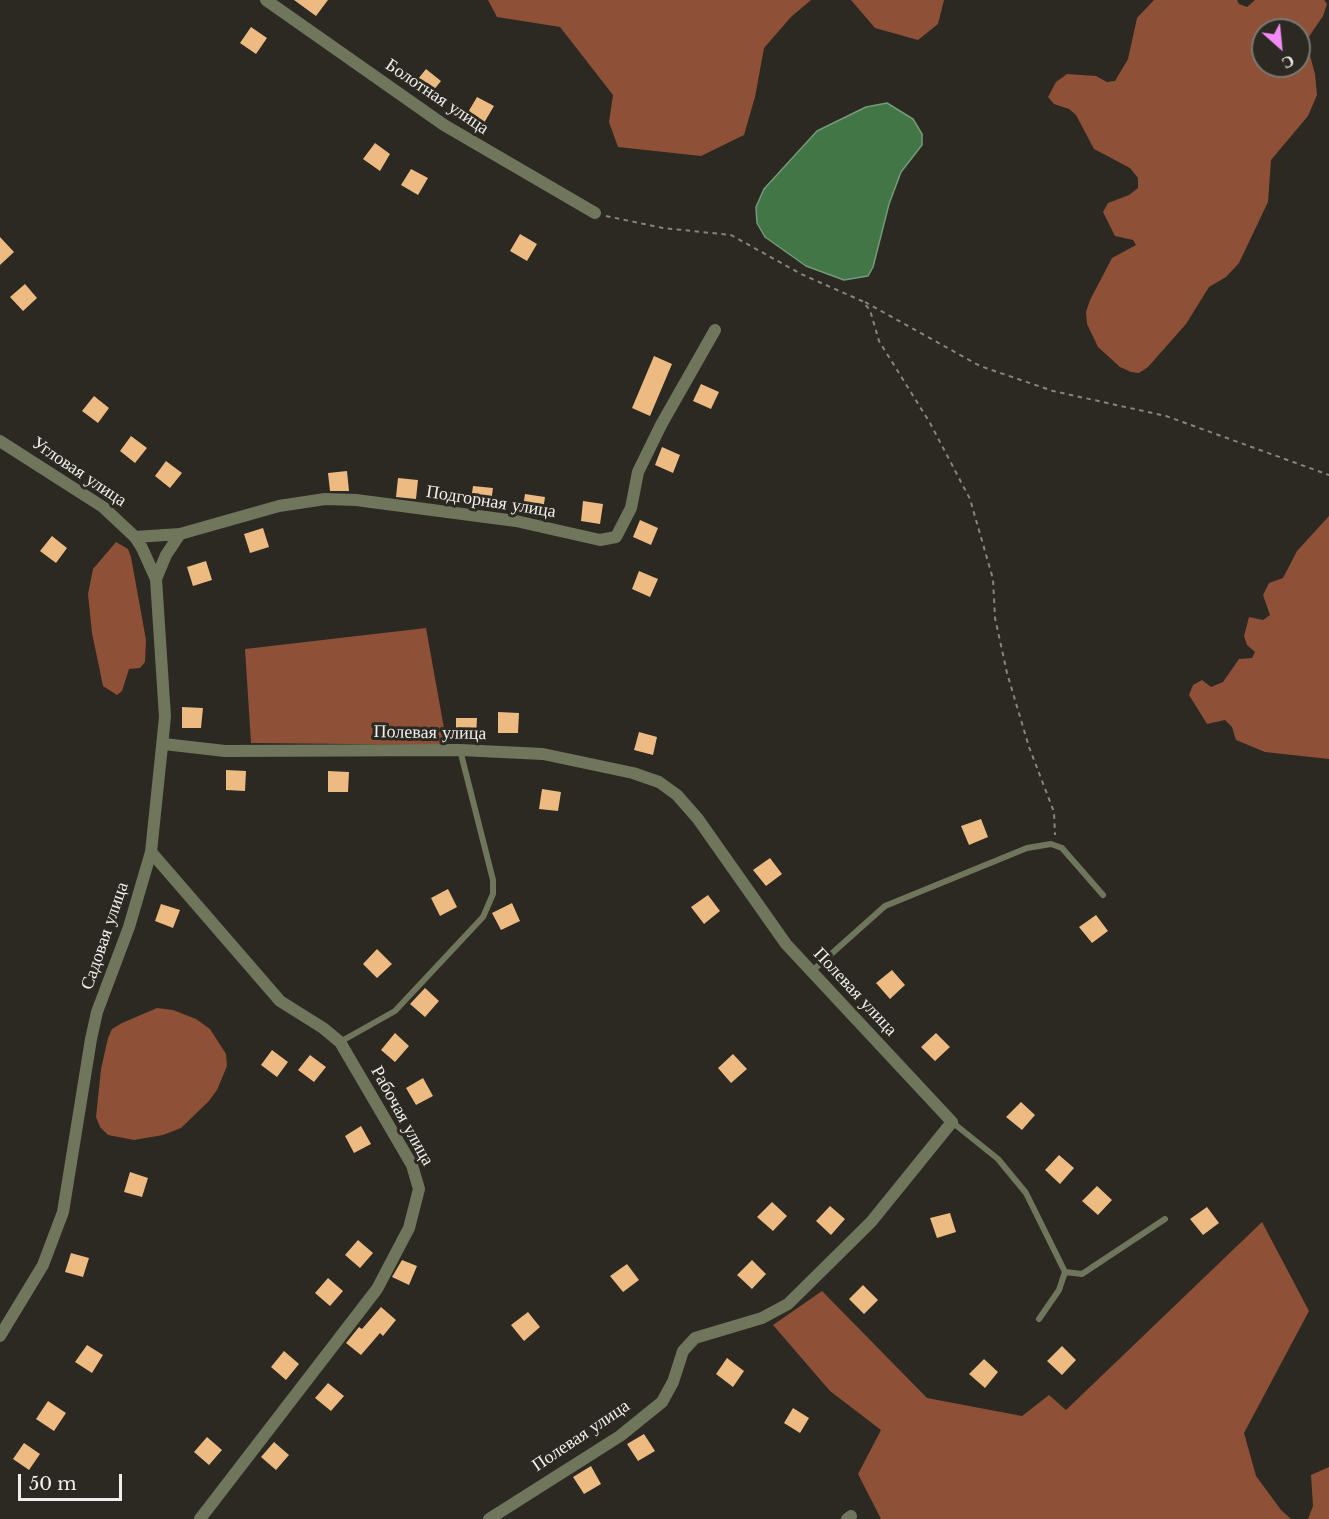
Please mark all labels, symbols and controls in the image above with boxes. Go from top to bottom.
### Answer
north arrow [1251,18,1311,78]
text: С [1279,51,1298,74]
street label: Болотная улица [381,54,493,140]
street label: Угловая улица [27,432,131,512]
street label: Подгорная улица [425,481,557,523]
street label: Полевая улица [373,721,487,745]
street label: Садовая улица [77,879,133,993]
street label: Полевая улица [809,943,901,1041]
street label: Рабочая улица [366,1062,438,1170]
street label: Полевая улица [528,1395,634,1477]
scale bar [21,1462,124,1500]
text: 50 m [29,1473,77,1495]

